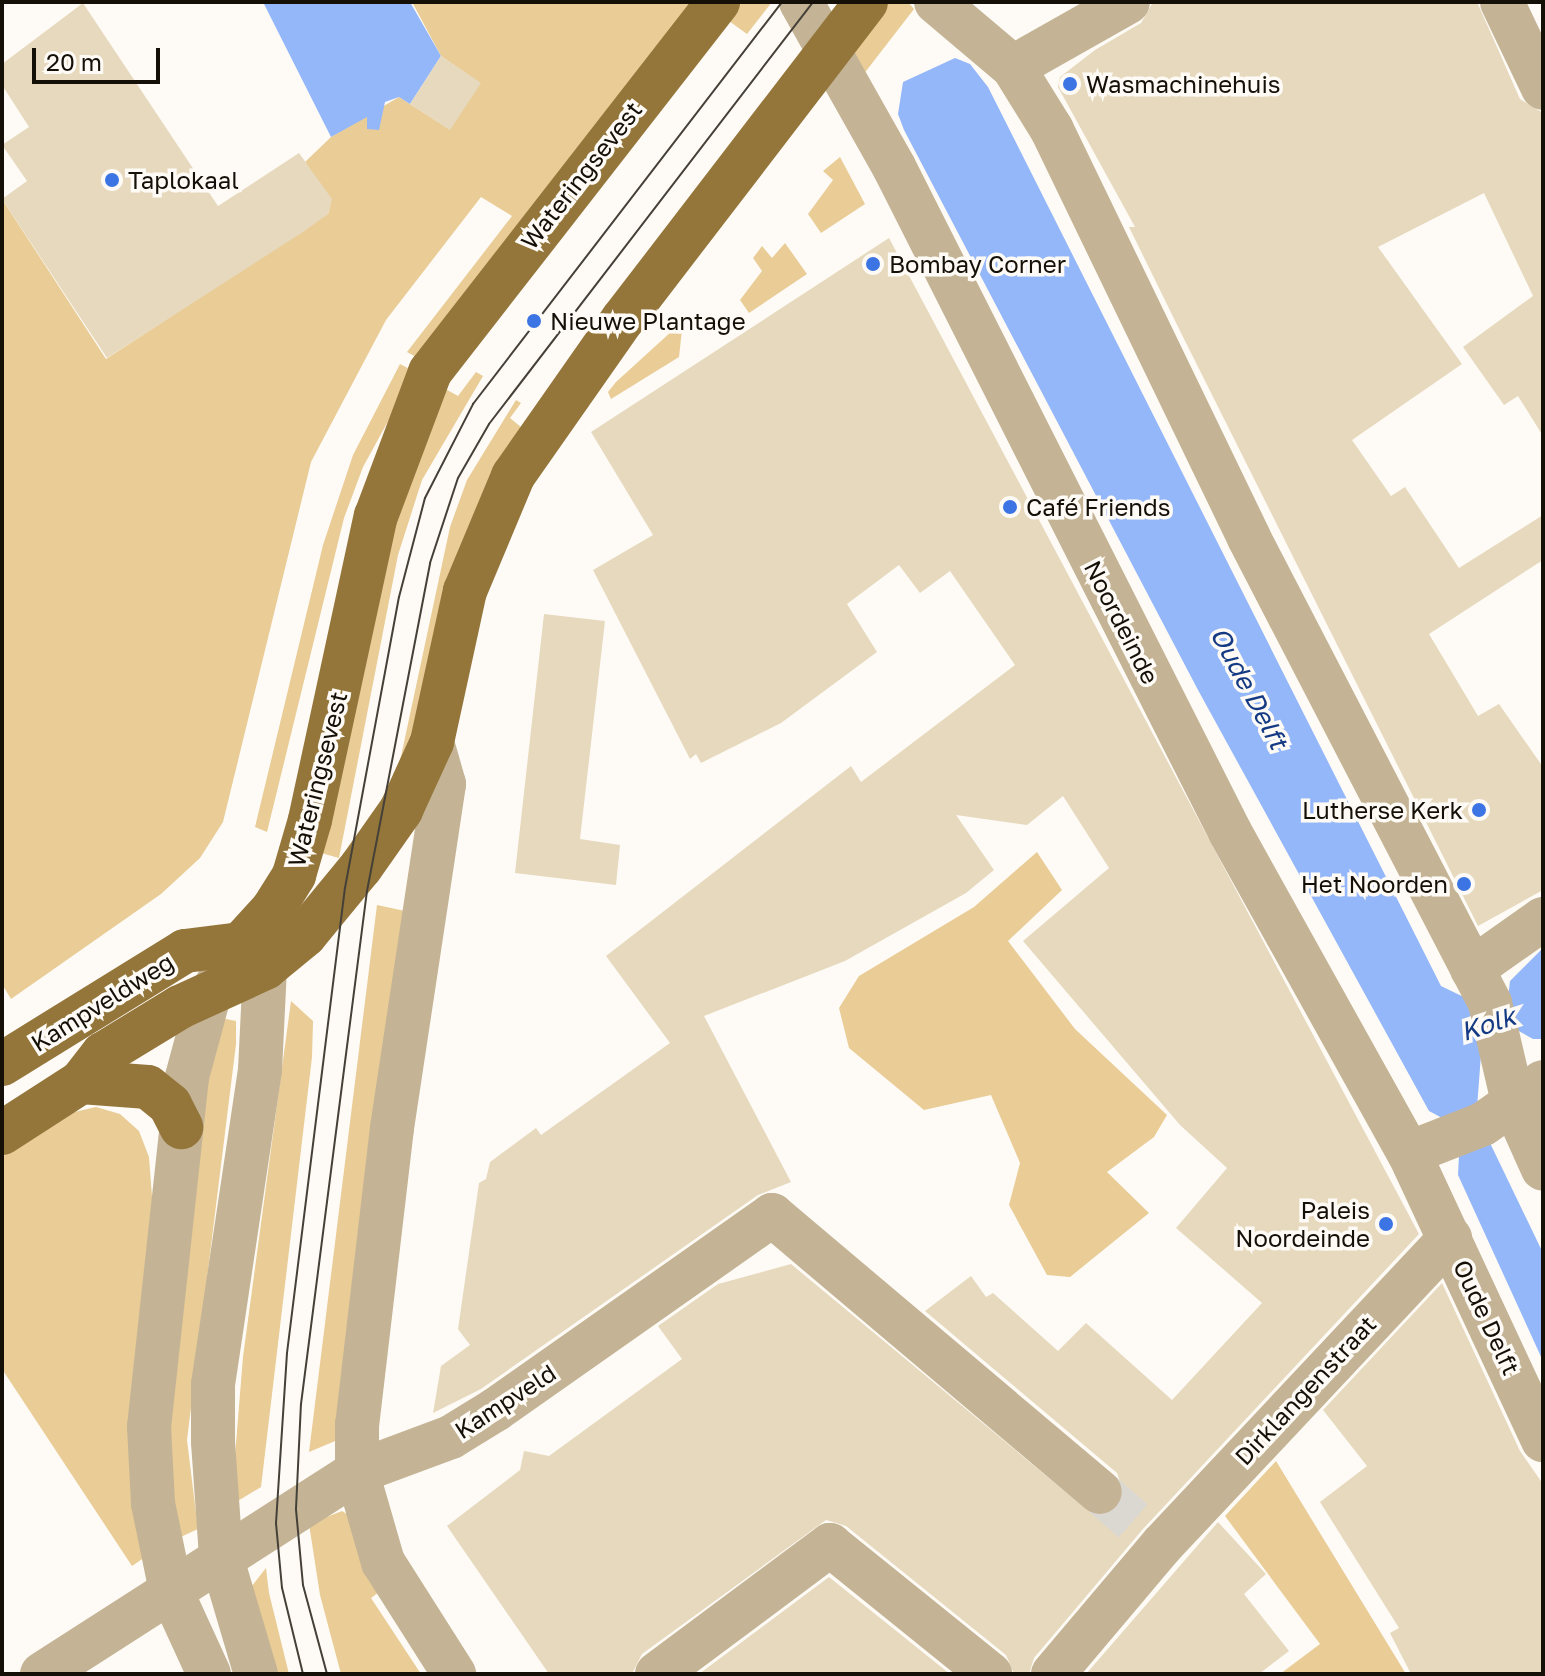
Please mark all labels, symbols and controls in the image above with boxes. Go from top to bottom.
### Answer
scale bar [36,32,164,82]
text: 20 m [46,47,102,76]
place label: Wasmachinehuis [1086,70,1281,98]
marker: Wasmachinehuis [1061,75,1079,93]
street label: Wateringsevest [514,95,648,255]
place label: Taplokaal [128,166,239,194]
marker: Taplokaal [103,171,121,189]
place label: Bombay Corner [889,250,1066,278]
marker: Bombay Corner [864,255,882,273]
place label: Nieuwe Plantage [550,307,746,335]
marker: Nieuwe Plantage [525,312,543,330]
place label: Café Friends [1026,493,1171,521]
marker: Café Friends [1001,498,1019,516]
street label: Noordeinde [1079,555,1165,689]
water label: Oude Delft [1204,622,1294,754]
street label: Wateringsevest [281,688,353,870]
place label: Lutherse Kerk [1302,796,1463,824]
marker: Lutherse Kerk [1470,801,1488,819]
place label: Het Noorden [1301,870,1448,898]
marker: Het Noorden [1455,875,1473,893]
street label: Kampveldweg [26,947,178,1057]
water label: Kolk [1457,1001,1519,1047]
place label: Paleis Noordeinde [1235,1196,1370,1252]
marker: Paleis Noordeinde [1377,1215,1395,1233]
street label: Oude Delft [1448,1255,1526,1379]
street label: Dirklangenstraat [1228,1309,1382,1471]
street label: Kampveld [449,1358,561,1444]

